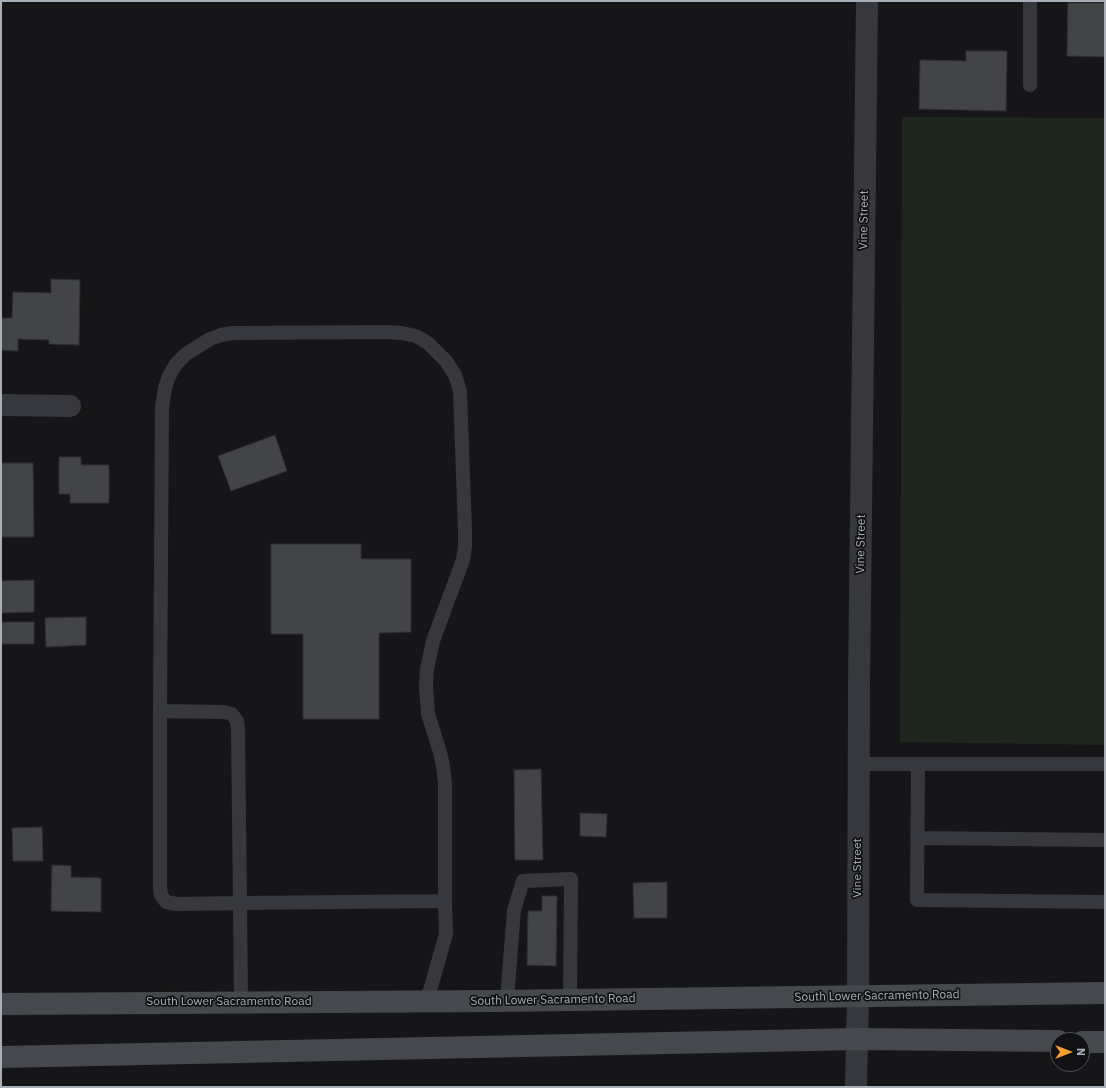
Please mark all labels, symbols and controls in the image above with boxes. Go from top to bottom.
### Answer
street label: Vine Street [856,190,872,250]
street label: Vine Street [853,514,869,574]
street label: Vine Street [851,838,865,898]
street label: South Lower Sacramento Road [794,987,960,1005]
street label: South Lower Sacramento Road [470,991,636,1009]
street label: South Lower Sacramento Road [146,995,312,1009]
north arrow [1050,1032,1090,1072]
text: N [1074,1048,1088,1056]

